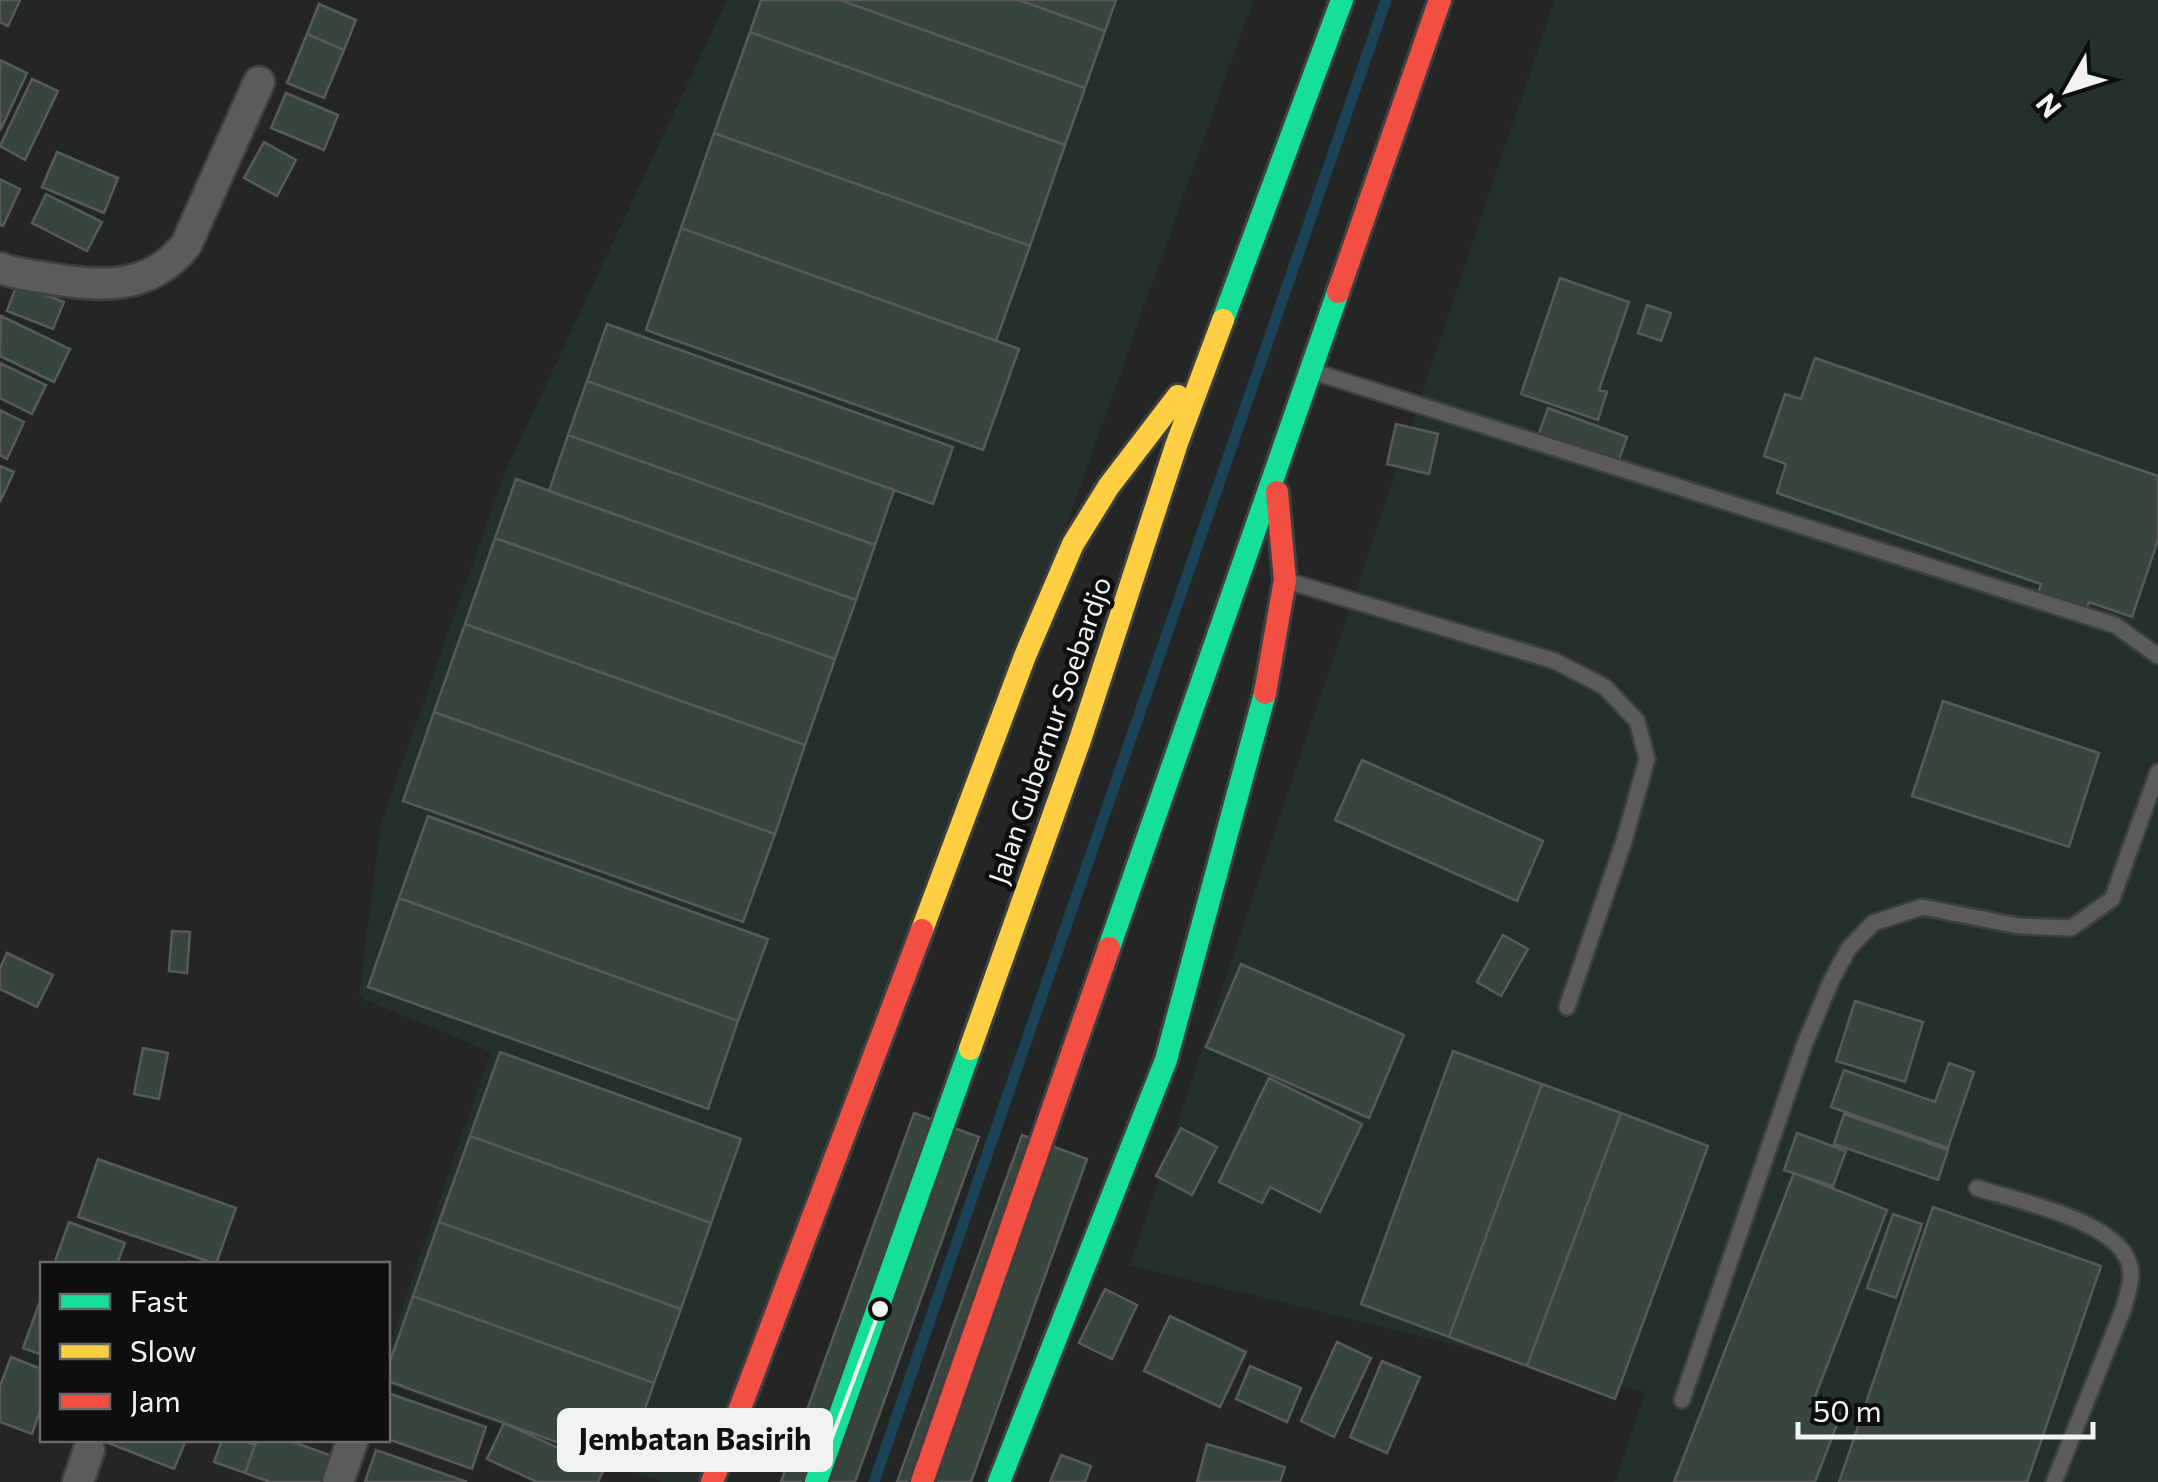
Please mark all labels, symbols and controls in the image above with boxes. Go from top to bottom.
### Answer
north arrow [2018,40,2118,140]
text: N [2028,88,2068,125]
street label: Jalan Gubernur Soebardjo [980,572,1118,888]
legend [40,1262,390,1442]
text: Fast [130,1281,188,1318]
text: Slow [130,1331,197,1368]
scale bar [1798,1377,2093,1439]
text: Jam [130,1381,181,1418]
text: 50 m [1813,1391,1882,1428]
callout: Jembatan Basirih [559,1410,831,1470]
text: Jembatan Basirih [579,1419,811,1456]

